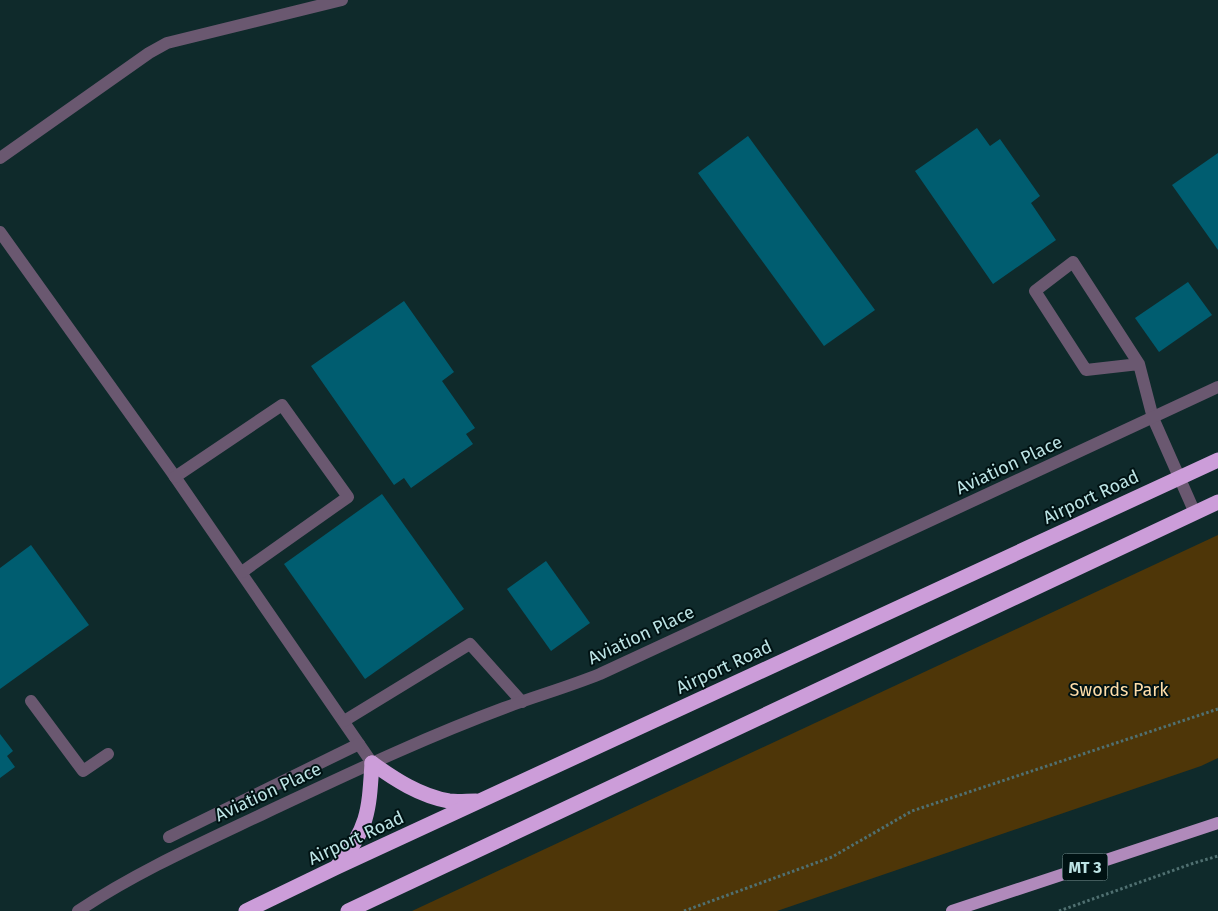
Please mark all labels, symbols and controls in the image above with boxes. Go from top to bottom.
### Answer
street label: Aviation Place [952,431,1066,499]
street label: Airport Road [1040,465,1142,529]
street label: Aviation Place [584,601,698,669]
street label: Airport Road [673,635,775,699]
park label: Swords Park [1070,679,1169,701]
street label: Aviation Place [211,758,325,826]
street label: Airport Road [305,806,407,870]
road number: MT 3 [1062,854,1108,880]

